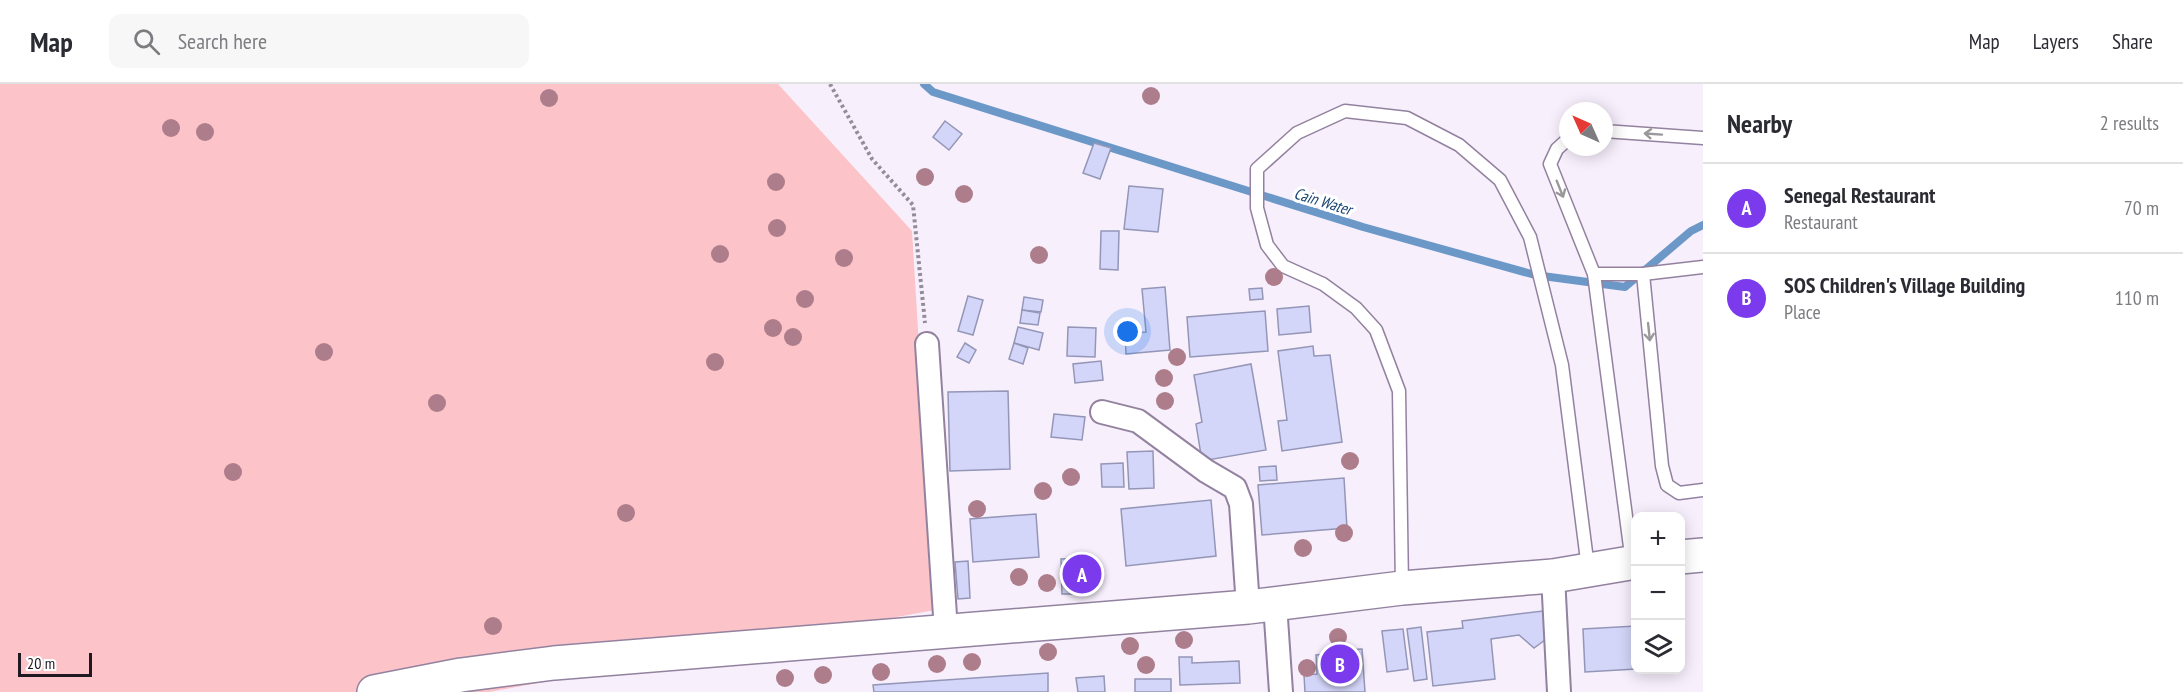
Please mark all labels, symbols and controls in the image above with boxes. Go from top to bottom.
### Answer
search box [109,14,529,68]
text: Map [30,23,73,60]
icon: search [130,25,163,58]
text: Search here [178,27,267,55]
text: Map [1969,28,2000,55]
text: Layers [2033,28,2079,55]
text: Share [2112,28,2153,55]
north arrow [1559,102,1613,156]
text: Nearby [1727,107,1792,140]
text: 2 results [2100,110,2159,136]
one-way arrow [1644,129,1664,140]
one-way arrow [1555,179,1566,198]
text: Senegal Restaurant [1784,181,1935,209]
water label: Cain Water [1292,183,1357,220]
text: A [1741,195,1752,221]
text: 70 m [2124,195,2159,221]
text: Restaurant [1784,209,1858,235]
text: SOS Children's Village Building [1784,271,2025,299]
text: B [1742,285,1751,311]
text: 110 m [2115,285,2159,311]
text: Place [1784,299,1821,325]
your location [1113,317,1142,346]
one-way arrow [1644,321,1655,341]
map controls [1631,512,1685,674]
button: + [1631,512,1685,566]
pin: A [1062,552,1102,596]
button: − [1631,566,1685,620]
button: layers [1631,620,1685,674]
pin: B [1320,642,1360,686]
scale bar [18,650,92,678]
text: 20 m [27,653,55,673]

